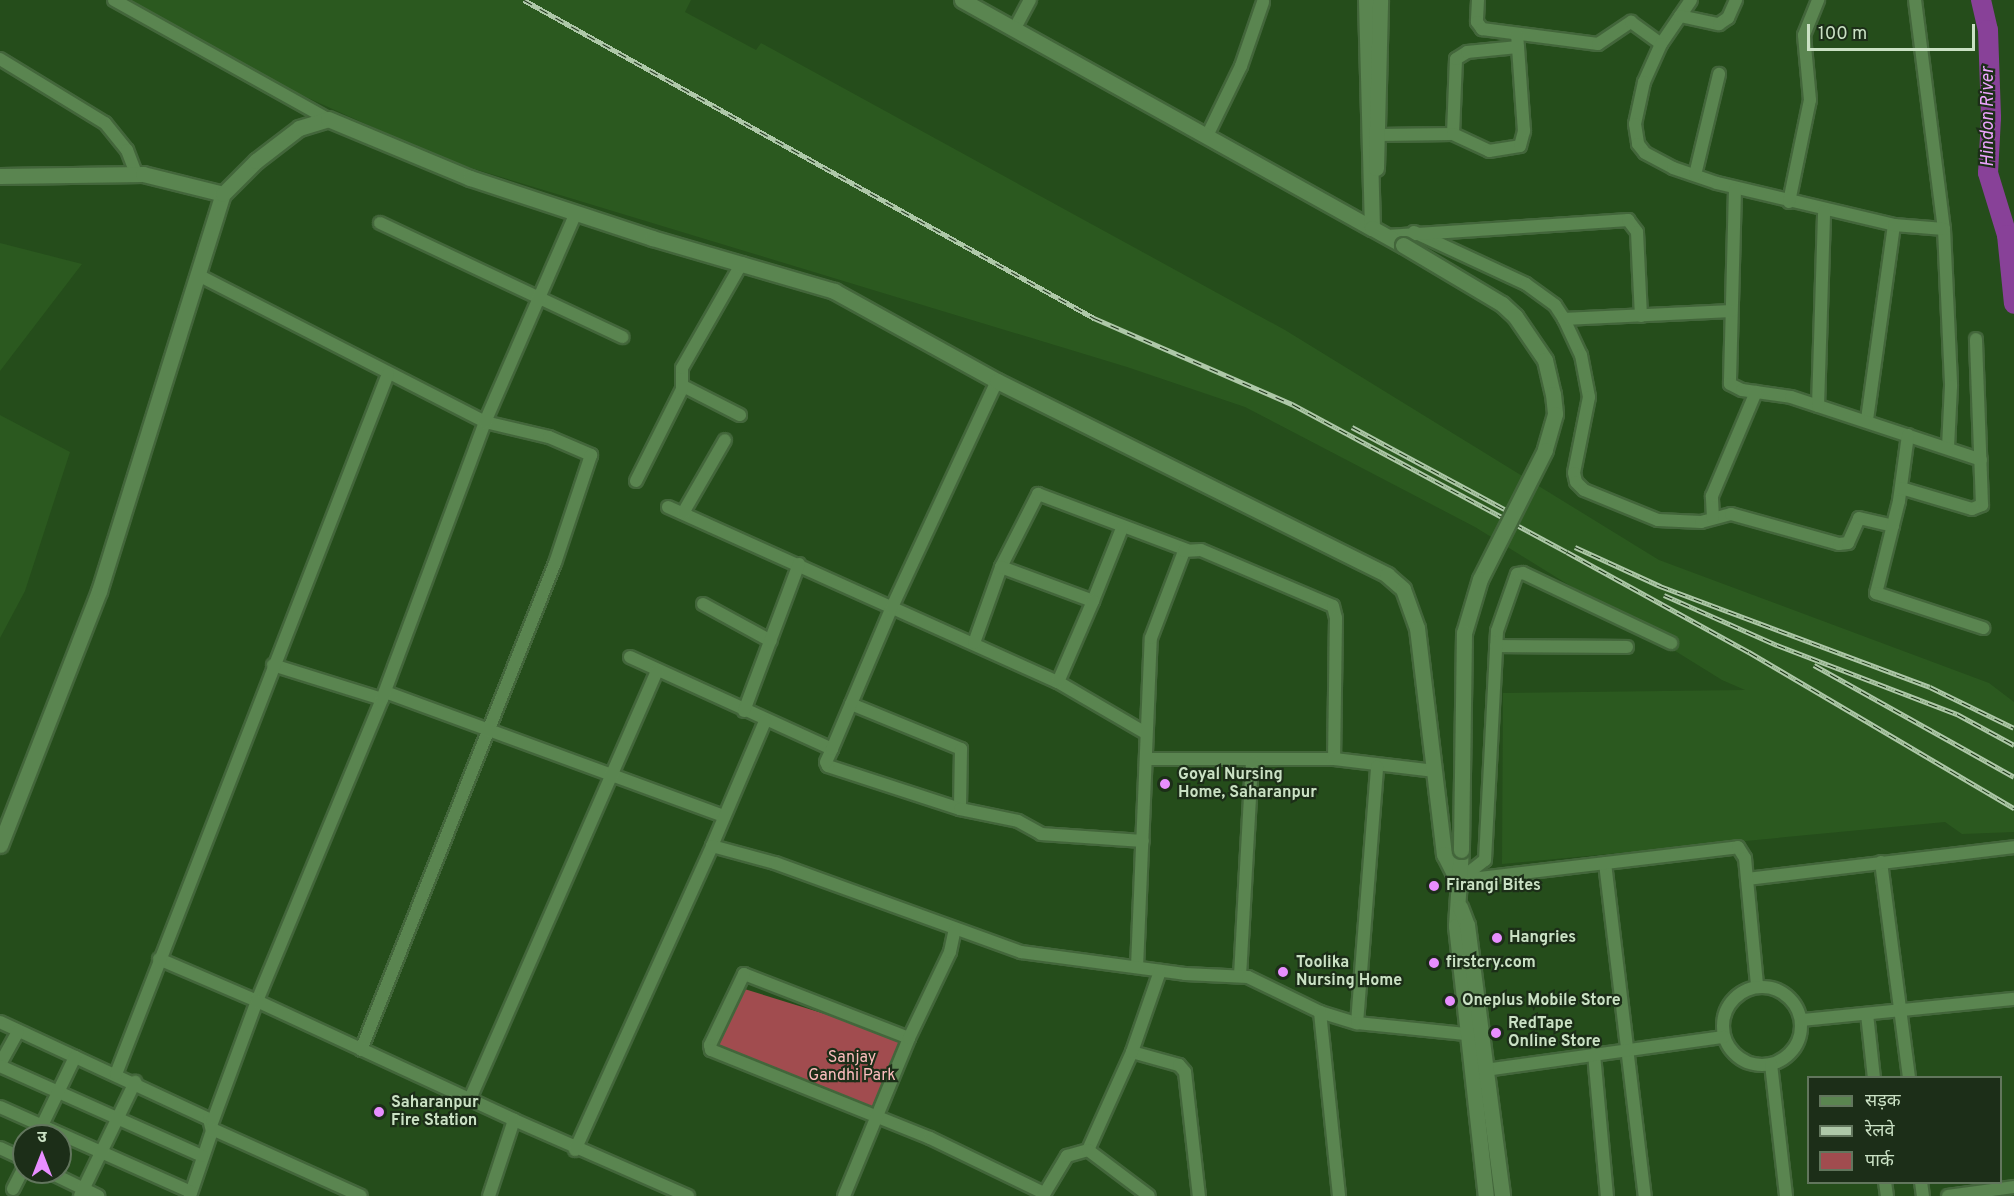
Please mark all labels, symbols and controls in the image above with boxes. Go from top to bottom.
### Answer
scale bar [1810,12,1978,50]
text: 100 m [1818,23,1867,46]
water label: Hindon River [1978,67,2000,167]
place label: Goyal Nursing Home, Saharanpur [1178,765,1317,803]
marker: Goyal Nursing Home, Saharanpur [1156,775,1174,793]
place label: Firangi Bites [1446,876,1541,896]
marker: Firangi Bites [1427,879,1441,893]
place label: Hangries [1509,928,1576,948]
marker: Hangries [1490,931,1504,945]
place label: Toolika Nursing Home [1296,953,1402,991]
place label: firstcry.com [1446,953,1536,973]
marker: firstcry.com [1427,956,1441,970]
marker: Toolika Nursing Home [1274,963,1292,981]
place label: Oneplus Mobile Store [1462,991,1621,1011]
marker: Oneplus Mobile Store [1443,994,1457,1008]
place label: RedTape Online Store [1508,1014,1601,1052]
marker: RedTape Online Store [1489,1026,1503,1040]
park label: Sanjay Gandhi Park [808,1048,896,1086]
legend [1807,1076,2002,1184]
text: सड़क [1865,1090,1901,1113]
place label: Saharanpur Fire Station [391,1093,479,1131]
marker: Saharanpur Fire Station [372,1105,386,1119]
text: रेलवे [1865,1120,1895,1143]
north arrow [12,1124,72,1184]
text: उ [37,1128,47,1148]
text: पार्क [1865,1150,1894,1173]

